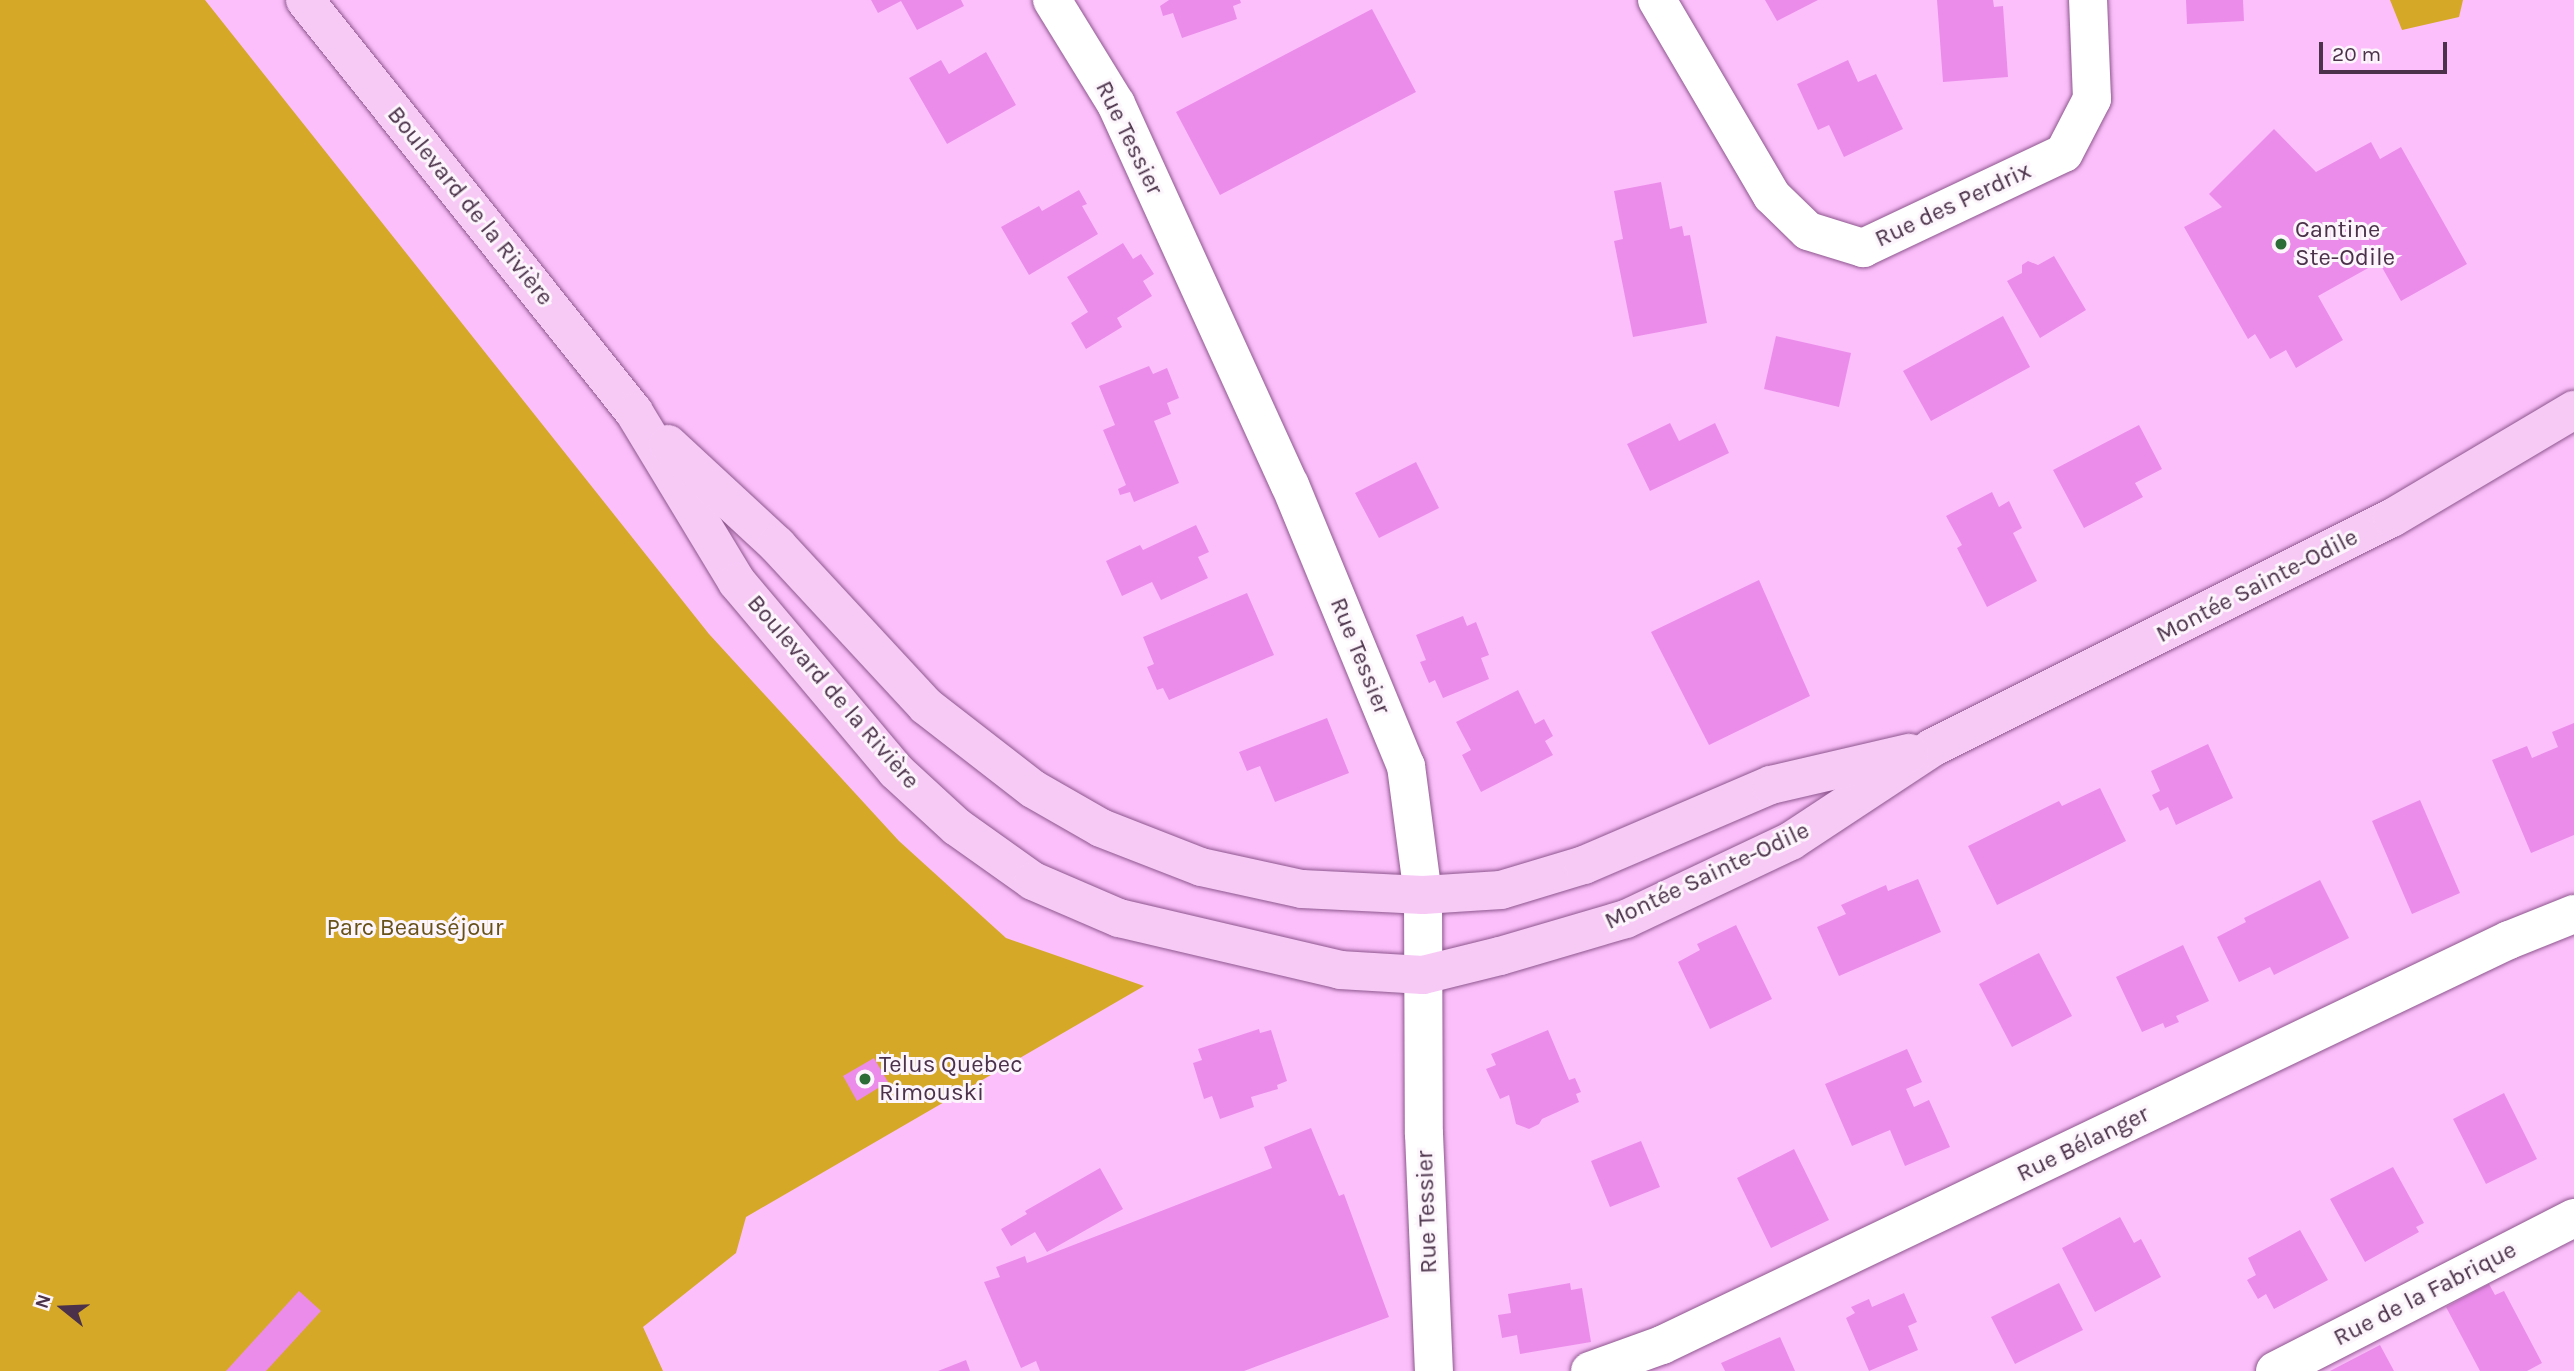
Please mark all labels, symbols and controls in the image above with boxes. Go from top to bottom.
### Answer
scale bar [2322,28,2450,72]
text: 20 m [2332,42,2381,66]
street label: Rue Tessier [1089,76,1169,200]
street label: Boulevard de la Rivière [381,101,559,311]
street label: Rue des Perdrix [1870,156,2036,254]
place label: Cantine Ste-Odile [2295,216,2395,272]
marker: Cantine Ste-Odile [2273,236,2289,252]
street label: Montée Sainte-Odile [2151,523,2363,649]
street label: Boulevard de la Rivière [741,589,925,795]
street label: Rue Tessier [1324,594,1396,718]
street label: Montée Sainte-Odile [1600,816,1814,936]
park label: Parc Beauséjour [326,914,504,942]
place label: Telus Quebec Rimouski [879,1051,1023,1107]
marker: Telus Quebec Rimouski [857,1071,873,1087]
street label: Rue Bélanger [2012,1100,2154,1188]
street label: Rue Tessier [1410,1150,1444,1274]
street label: Rue de la Fabrique [2329,1235,2521,1353]
north arrow [28,1273,98,1343]
text: N [30,1292,56,1311]

